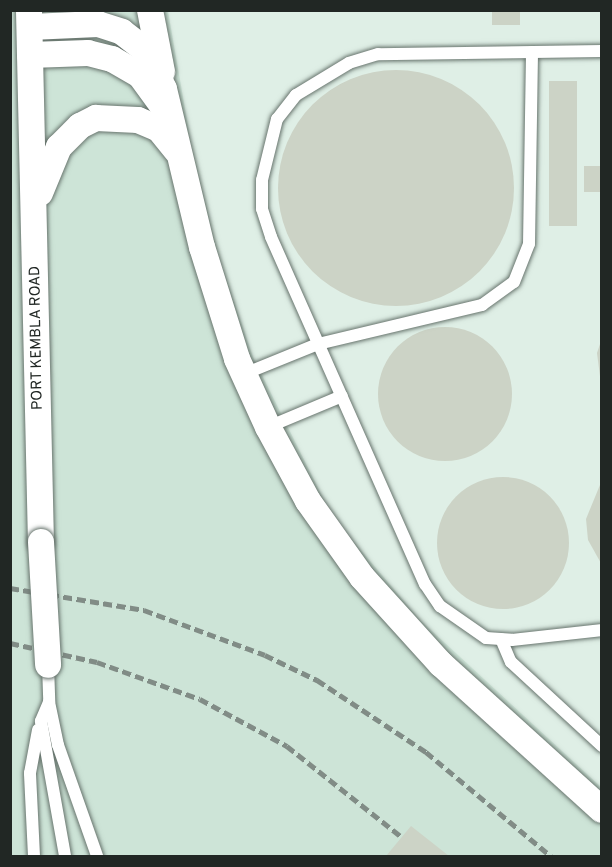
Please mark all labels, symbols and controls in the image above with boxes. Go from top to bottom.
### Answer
street label: PORT KEMBLA ROAD [27,265,47,411]

